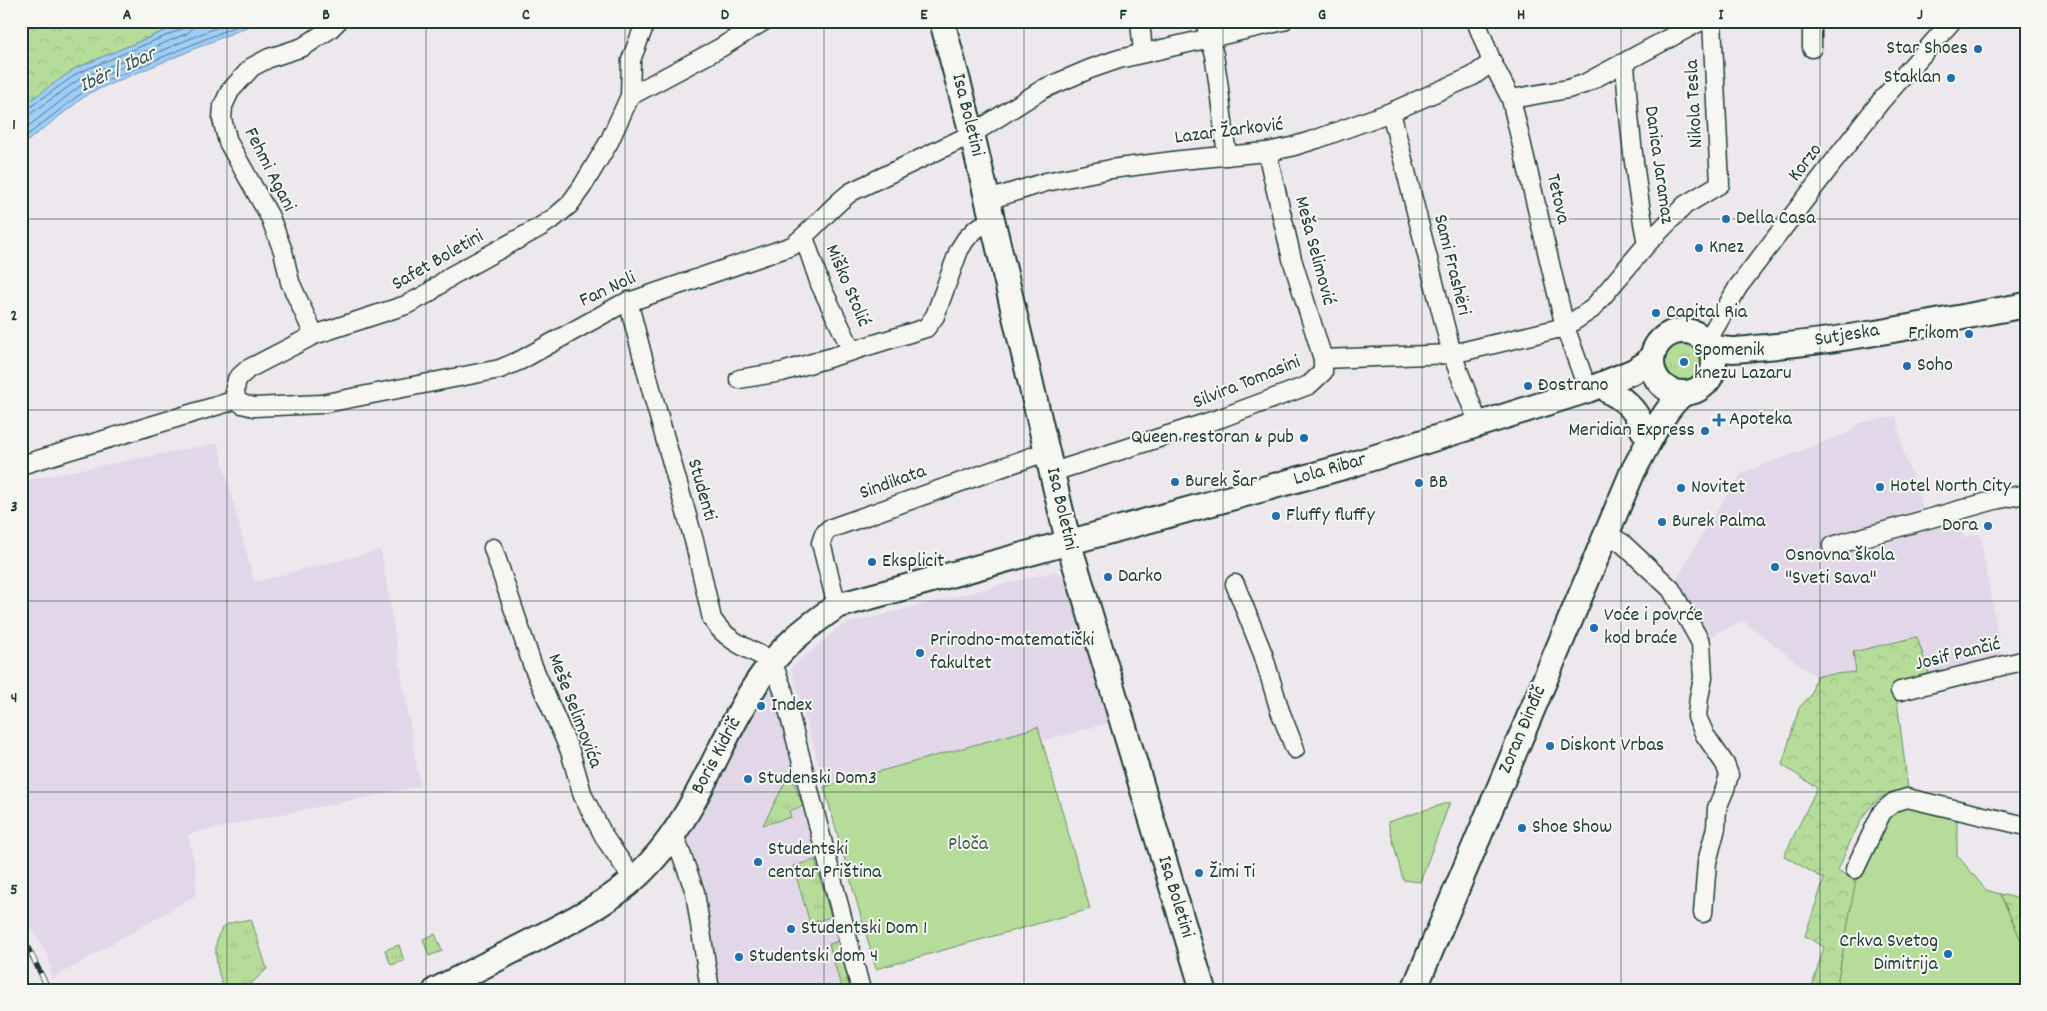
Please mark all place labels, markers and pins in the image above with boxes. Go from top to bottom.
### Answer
place label: Star Shoes [1886,35,1968,63]
marker: Star Shoes [1972,43,1984,55]
place label: Staklan [1884,64,1941,92]
marker: Staklan [1945,72,1957,84]
place label: Della Casa [1736,205,1816,233]
marker: Della Casa [1720,213,1732,225]
place label: Knez [1709,234,1744,262]
marker: Knez [1693,242,1705,254]
place label: Capital Ria [1666,299,1748,327]
marker: Capital Ria [1650,307,1662,319]
place label: Frikom [1908,320,1959,348]
marker: Frikom [1963,328,1975,340]
place label: Spomenik knezu Lazaru [1694,337,1792,388]
place label: Soho [1917,352,1953,380]
marker: Spomenik knezu Lazaru [1678,356,1690,368]
marker: Soho [1901,360,1913,372]
place label: Đostrano [1538,372,1609,400]
marker: Đostrano [1522,380,1534,392]
place label: Apoteka [1729,406,1792,434]
marker: Apoteka [1713,414,1725,426]
place label: Meridian Express [1568,417,1695,445]
place label: Queen restoran & pub [1131,424,1294,452]
marker: Meridian Express [1699,425,1711,437]
marker: Queen restoran & pub [1298,432,1310,444]
place label: Burek Šar [1185,468,1258,496]
place label: BB [1429,469,1448,497]
place label: Hotel North City [1890,473,2012,501]
place label: Novitet [1691,474,1745,502]
marker: Burek Šar [1169,476,1181,488]
marker: BB [1413,477,1425,489]
marker: Hotel North City [1874,481,1886,493]
marker: Novitet [1675,482,1687,494]
place label: Fluffy fluffy [1286,502,1376,530]
place label: Burek Palma [1672,508,1766,536]
marker: Fluffy fluffy [1270,510,1282,522]
place label: Dora [1942,512,1979,540]
marker: Burek Palma [1656,516,1668,528]
marker: Dora [1982,520,1994,532]
place label: Osnovna škola "Sveti Sava" [1785,542,1895,593]
place label: Eksplicit [882,548,944,576]
marker: Eksplicit [866,556,878,568]
marker: Osnovna škola "Sveti Sava" [1769,561,1781,573]
place label: Darko [1118,563,1162,591]
marker: Darko [1102,571,1114,583]
place label: Voće i povrće kod braće [1604,602,1703,653]
marker: Voće i povrće kod braće [1588,622,1600,634]
place label: Prirodno-matematički fakultet [930,627,1095,678]
marker: Prirodno-matematički fakultet [914,647,926,659]
place label: Index [771,692,813,720]
marker: Index [755,700,767,712]
place label: Diskont Vrbas [1560,732,1664,760]
marker: Diskont Vrbas [1544,740,1556,752]
place label: Studenski Dom3 [758,765,877,793]
marker: Studenski Dom3 [742,773,754,785]
place label: Shoe Show [1532,814,1612,842]
marker: Shoe Show [1516,822,1528,834]
place label: Studentski centar Priština [768,836,882,887]
marker: Studentski centar Priština [752,856,764,868]
place label: Žimi Ti [1209,859,1256,887]
marker: Žimi Ti [1193,867,1205,879]
place label: Studentski Dom 1 [801,915,927,943]
marker: Studentski Dom 1 [785,923,797,935]
place label: Crkva Svetog Dimitrija [1839,928,1939,979]
place label: Studentski dom 4 [749,943,878,971]
marker: Crkva Svetog Dimitrija [1942,948,1954,960]
marker: Studentski dom 4 [733,951,745,963]

